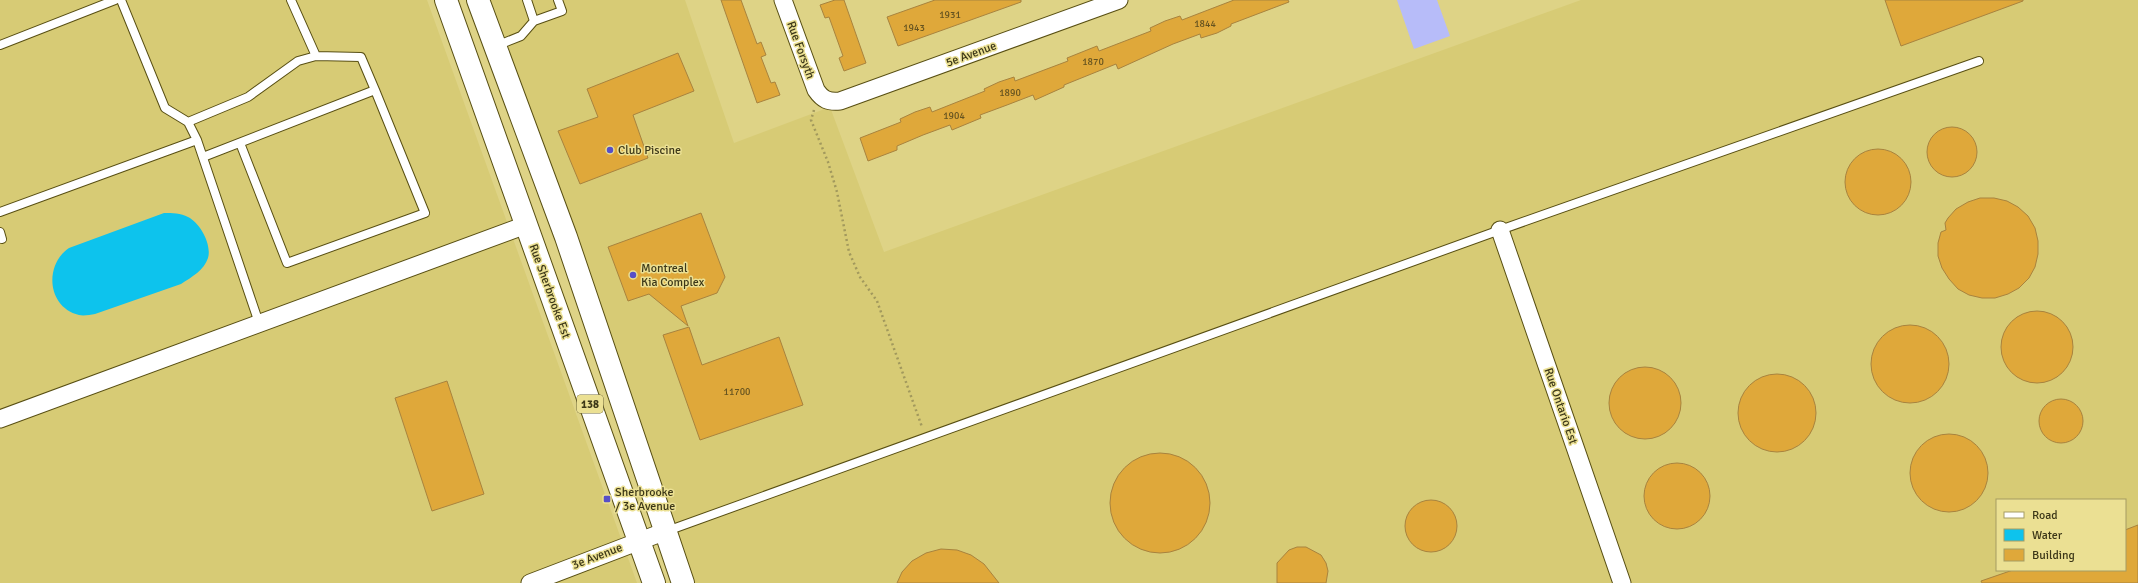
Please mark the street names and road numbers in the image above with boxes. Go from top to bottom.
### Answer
street label: Rue Forsyth [783,19,818,81]
street label: 5e Avenue [944,38,998,71]
street label: Rue Sherbrooke Est [525,242,574,340]
street label: Rue Ontario Est [1540,366,1581,446]
road number: 138 [577,395,603,413]
street label: 3e Avenue [570,540,624,573]

